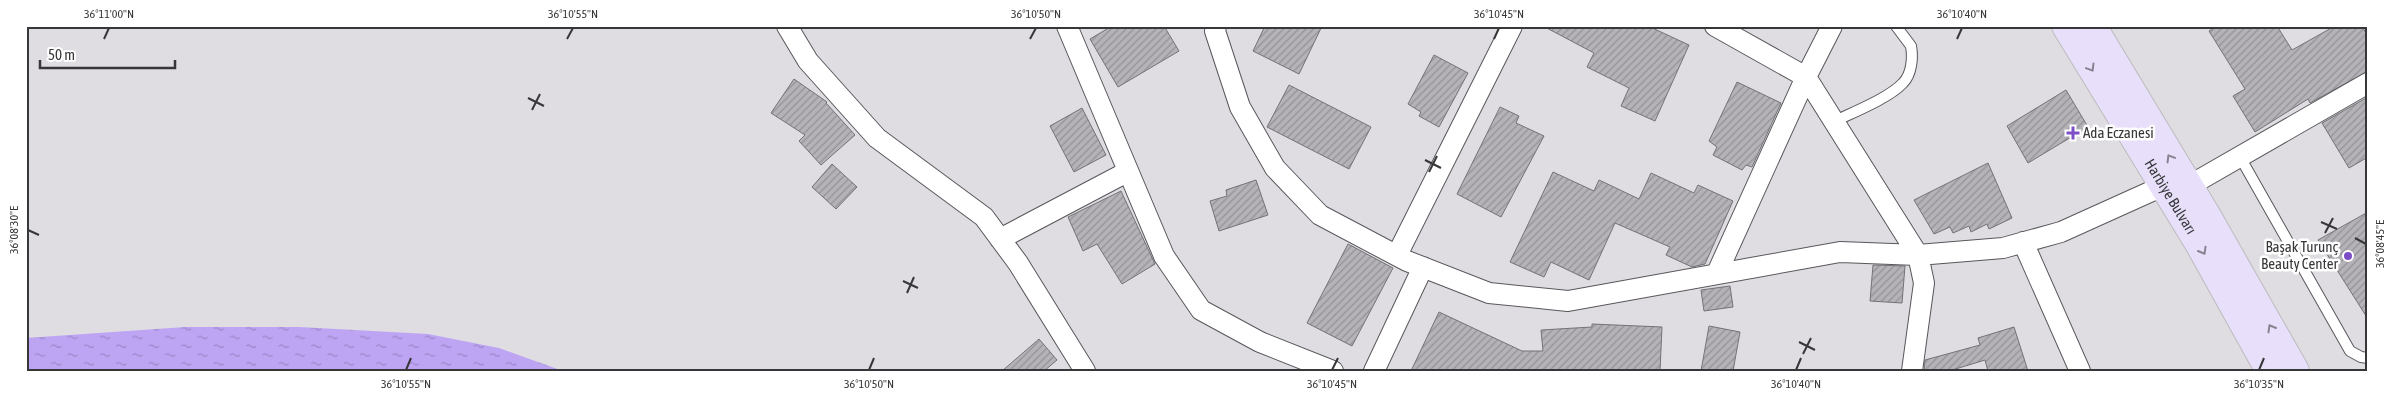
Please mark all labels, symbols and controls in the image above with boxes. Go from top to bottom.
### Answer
text: 36°11'00"N [84,7,134,21]
text: 36°10'55"N [548,7,598,21]
text: 36°10'50"N [1011,7,1061,21]
text: 36°10'45"N [1474,7,1524,21]
text: 36°10'40"N [1937,7,1987,21]
scale bar [40,38,175,70]
text: 50 m [48,46,75,63]
one-way arrow [2085,62,2094,71]
place label: Ada Eczanesi [2083,124,2154,141]
marker: Ada Eczanesi [2067,127,2079,139]
one-way arrow [2167,155,2177,164]
street label: Harbiye Bulvarı [2141,156,2200,237]
text: 36°08'30"E [7,206,21,254]
text: 36°08'45"E [2373,220,2387,268]
place label: Başak Turunç Beauty Center [2261,238,2339,272]
one-way arrow [2197,246,2207,255]
marker: Başak Turunç Beauty Center [2342,250,2354,262]
one-way arrow [2267,325,2277,334]
text: 36°10'55"N [381,377,431,391]
text: 36°10'50"N [844,377,894,391]
text: 36°10'45"N [1307,377,1357,391]
text: 36°10'40"N [1771,377,1821,391]
text: 36°10'35"N [2234,377,2284,391]

